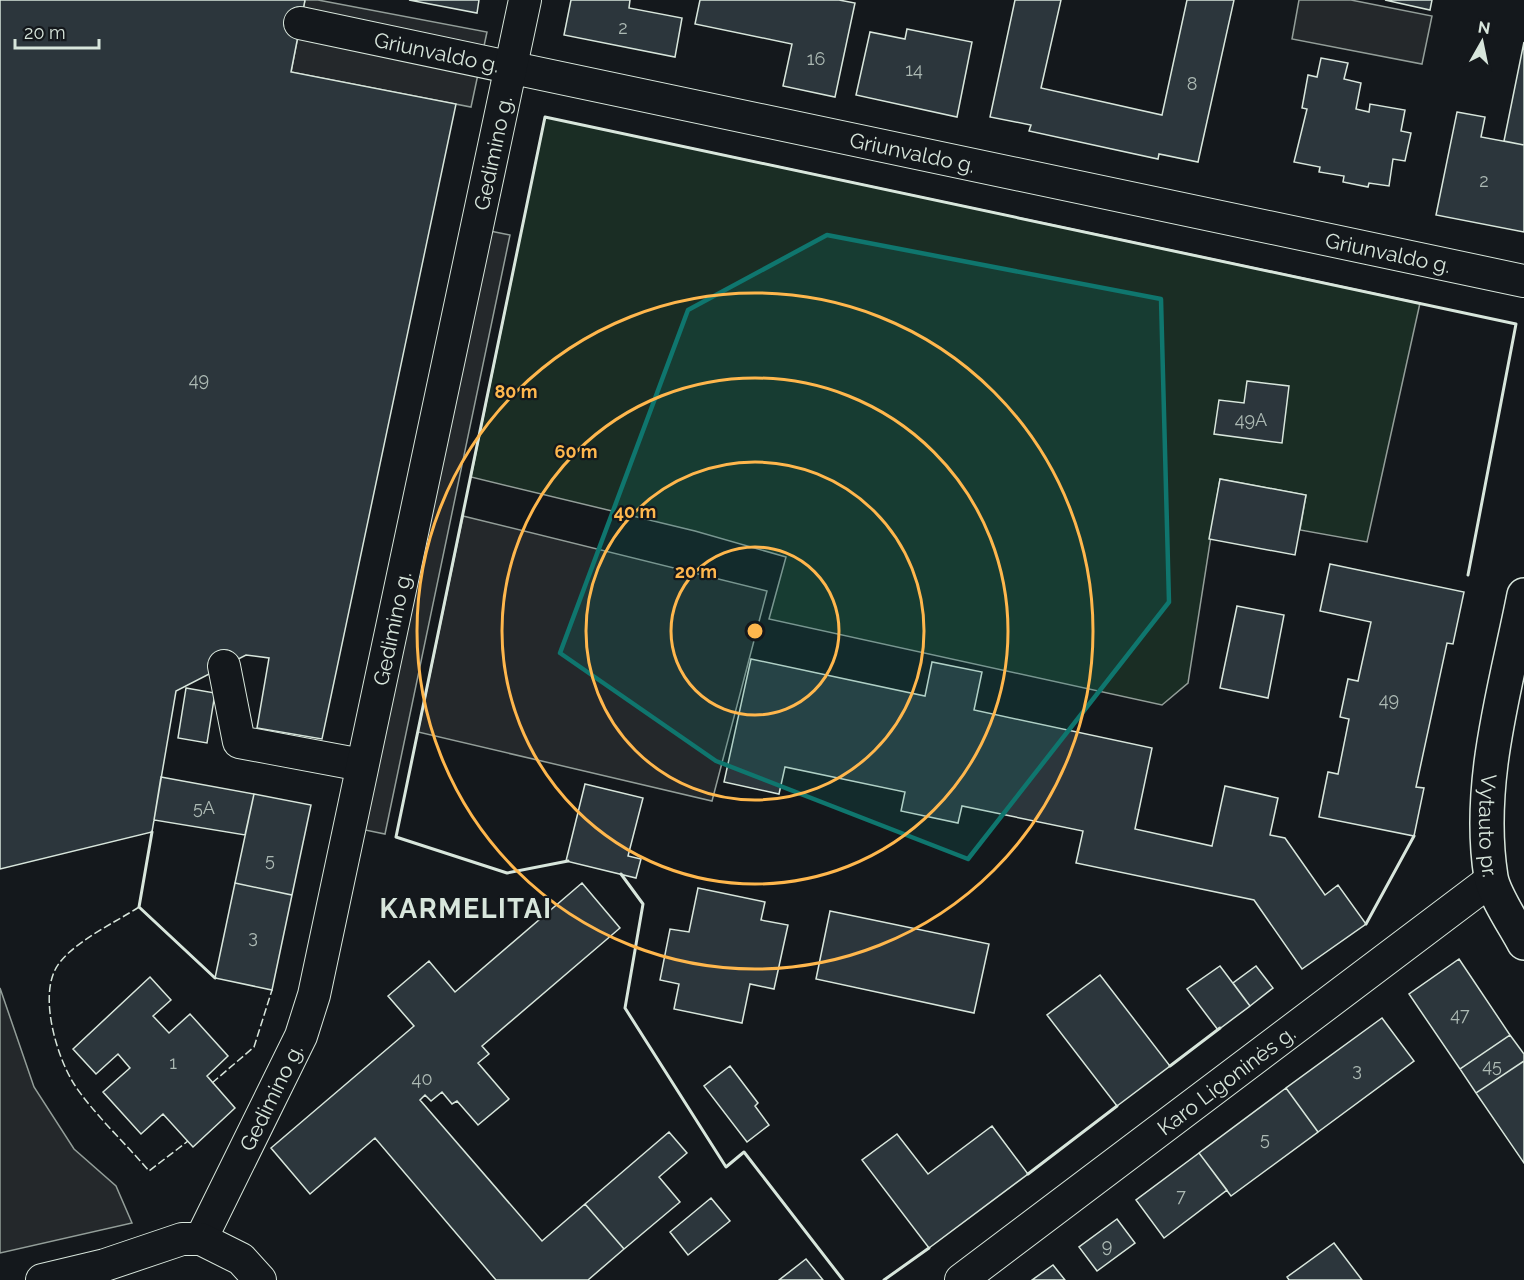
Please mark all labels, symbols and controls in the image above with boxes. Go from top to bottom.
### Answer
scale bar [15,12,99,50]
north arrow [1452,12,1512,72]
house number: 2 [618,17,628,38]
text: N [1477,17,1492,38]
text: 20 m [24,22,66,43]
street label: Griunvaldo g. [372,26,502,77]
house number: 16 [807,48,825,69]
house number: 14 [905,59,923,80]
house number: 8 [1187,73,1197,94]
street label: Gedimino g. [468,94,517,212]
street label: Griunvaldo g. [848,127,977,177]
house number: 2 [1479,170,1489,191]
street label: Griunvaldo g. [1323,227,1453,278]
house number: 49 [189,369,209,390]
text: 80 m [494,381,538,402]
house number: 49A [1235,409,1267,430]
text: 60 m [554,441,598,462]
text: 40 m [614,501,656,522]
text: 20 m [675,561,717,582]
street label: Gedimino g. [367,569,416,688]
centre of rings [745,621,765,641]
house number: 49 [1379,689,1399,710]
street label: Vytauto pr. [1474,773,1503,879]
house number: 5A [193,797,215,818]
house number: 5 [265,849,275,870]
district label: KARMELITAI [379,893,553,924]
house number: 3 [248,926,258,947]
house number: 47 [1450,1004,1470,1025]
street label: Karo Ligoninės g. [1152,1020,1300,1140]
street label: Gedimino g. [234,1040,308,1155]
house number: 1 [169,1052,177,1073]
house number: 45 [1482,1055,1502,1076]
house number: 3 [1352,1059,1362,1080]
house number: 40 [412,1068,432,1089]
house number: 5 [1260,1128,1270,1149]
house number: 7 [1176,1185,1186,1206]
house number: 9 [1102,1235,1112,1256]

